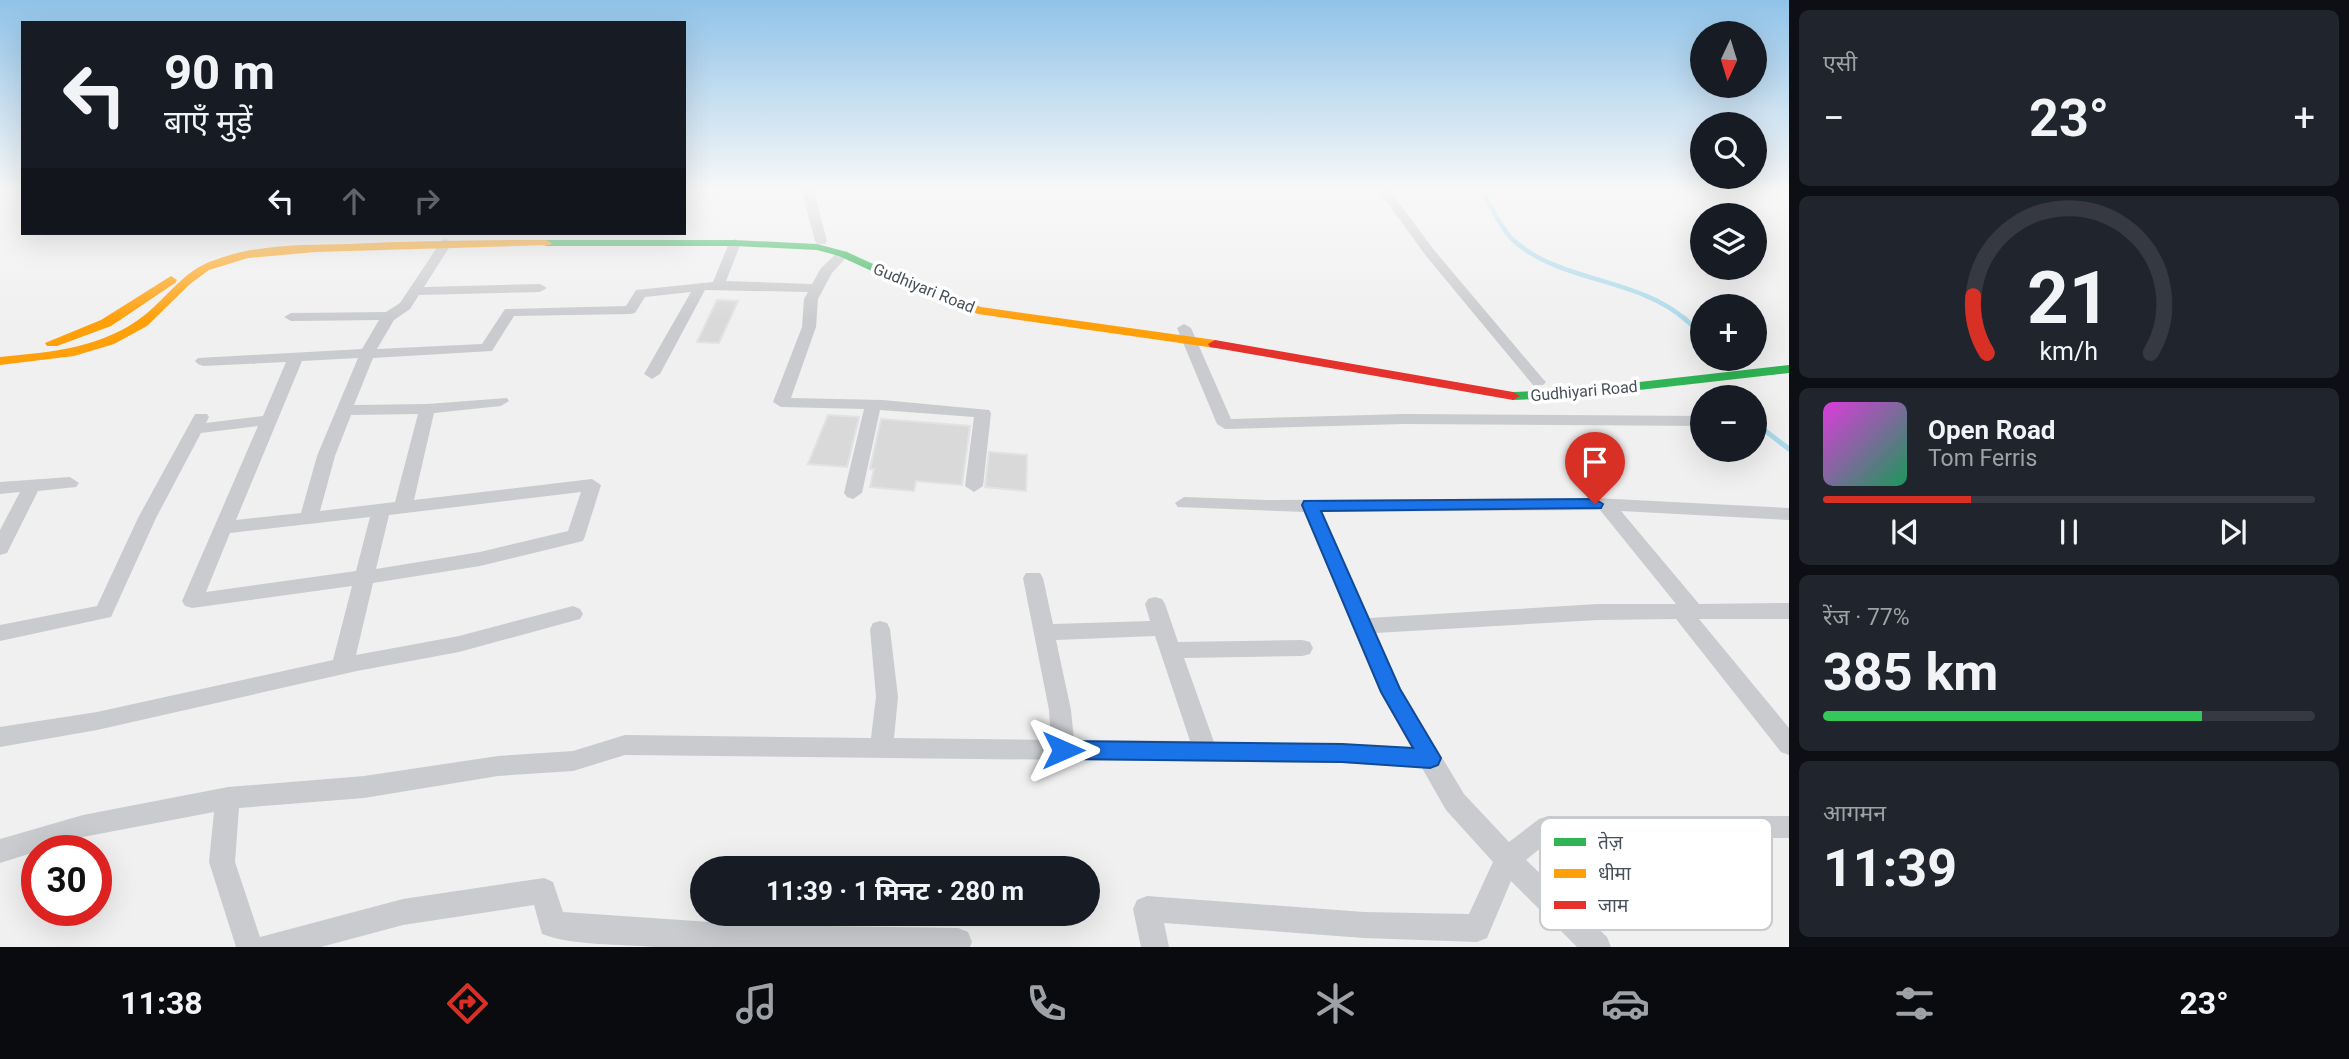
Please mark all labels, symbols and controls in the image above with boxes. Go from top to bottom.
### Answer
north arrow [1690,21,1768,98]
map controls [1690,21,1767,462]
text: 90 m [164,44,275,101]
icon: left [49,49,140,140]
text: एसी [1823,50,1857,77]
text: 23° [2029,88,2109,149]
text: − [1823,96,1845,140]
text: + [2293,96,2315,140]
text: बाएँ मुड़ें [164,103,252,141]
button: search [1690,112,1767,189]
icon: left [262,182,300,220]
icon: ahead [335,182,373,220]
icon: right [408,182,446,220]
button: layers [1690,203,1767,280]
text: 21 [2027,256,2111,342]
street label: Gudhiyari Road [871,259,977,317]
button: + [1690,294,1767,371]
text: km/h [2040,337,2098,366]
street label: Gudhiyari Road [1530,377,1638,405]
button: − [1690,385,1767,462]
text: Open Road [1928,415,2056,445]
pin [1565,432,1625,504]
icon: arrive [1576,443,1614,481]
text: Tom Ferris [1928,445,2037,472]
icon: previous [1886,513,1924,551]
icon: pause [2050,513,2088,551]
icon: next [2214,513,2252,551]
text: रेंज · 77% [1823,604,1910,631]
text: 385 km [1823,642,1998,703]
position arrow [1026,713,1100,787]
text: आगमन [1823,800,1886,827]
legend [1540,818,1772,930]
text: तेज़ [1598,831,1624,854]
speed limit sign: 30 [21,835,112,926]
text: 11:39 [1823,838,1957,899]
text: धीमा [1598,862,1632,885]
text: 11:39 · 1 मिनट · 280 m [766,876,1024,906]
text: जाम [1598,894,1629,917]
icon: directions [443,979,492,1028]
icon: music [732,979,781,1028]
icon: phone [1022,979,1071,1028]
icon: climate [1311,979,1360,1028]
icon: car [1601,979,1650,1028]
icon: filters [1890,979,1939,1028]
text: 11:38 [120,984,203,1022]
text: 23° [2180,984,2229,1022]

